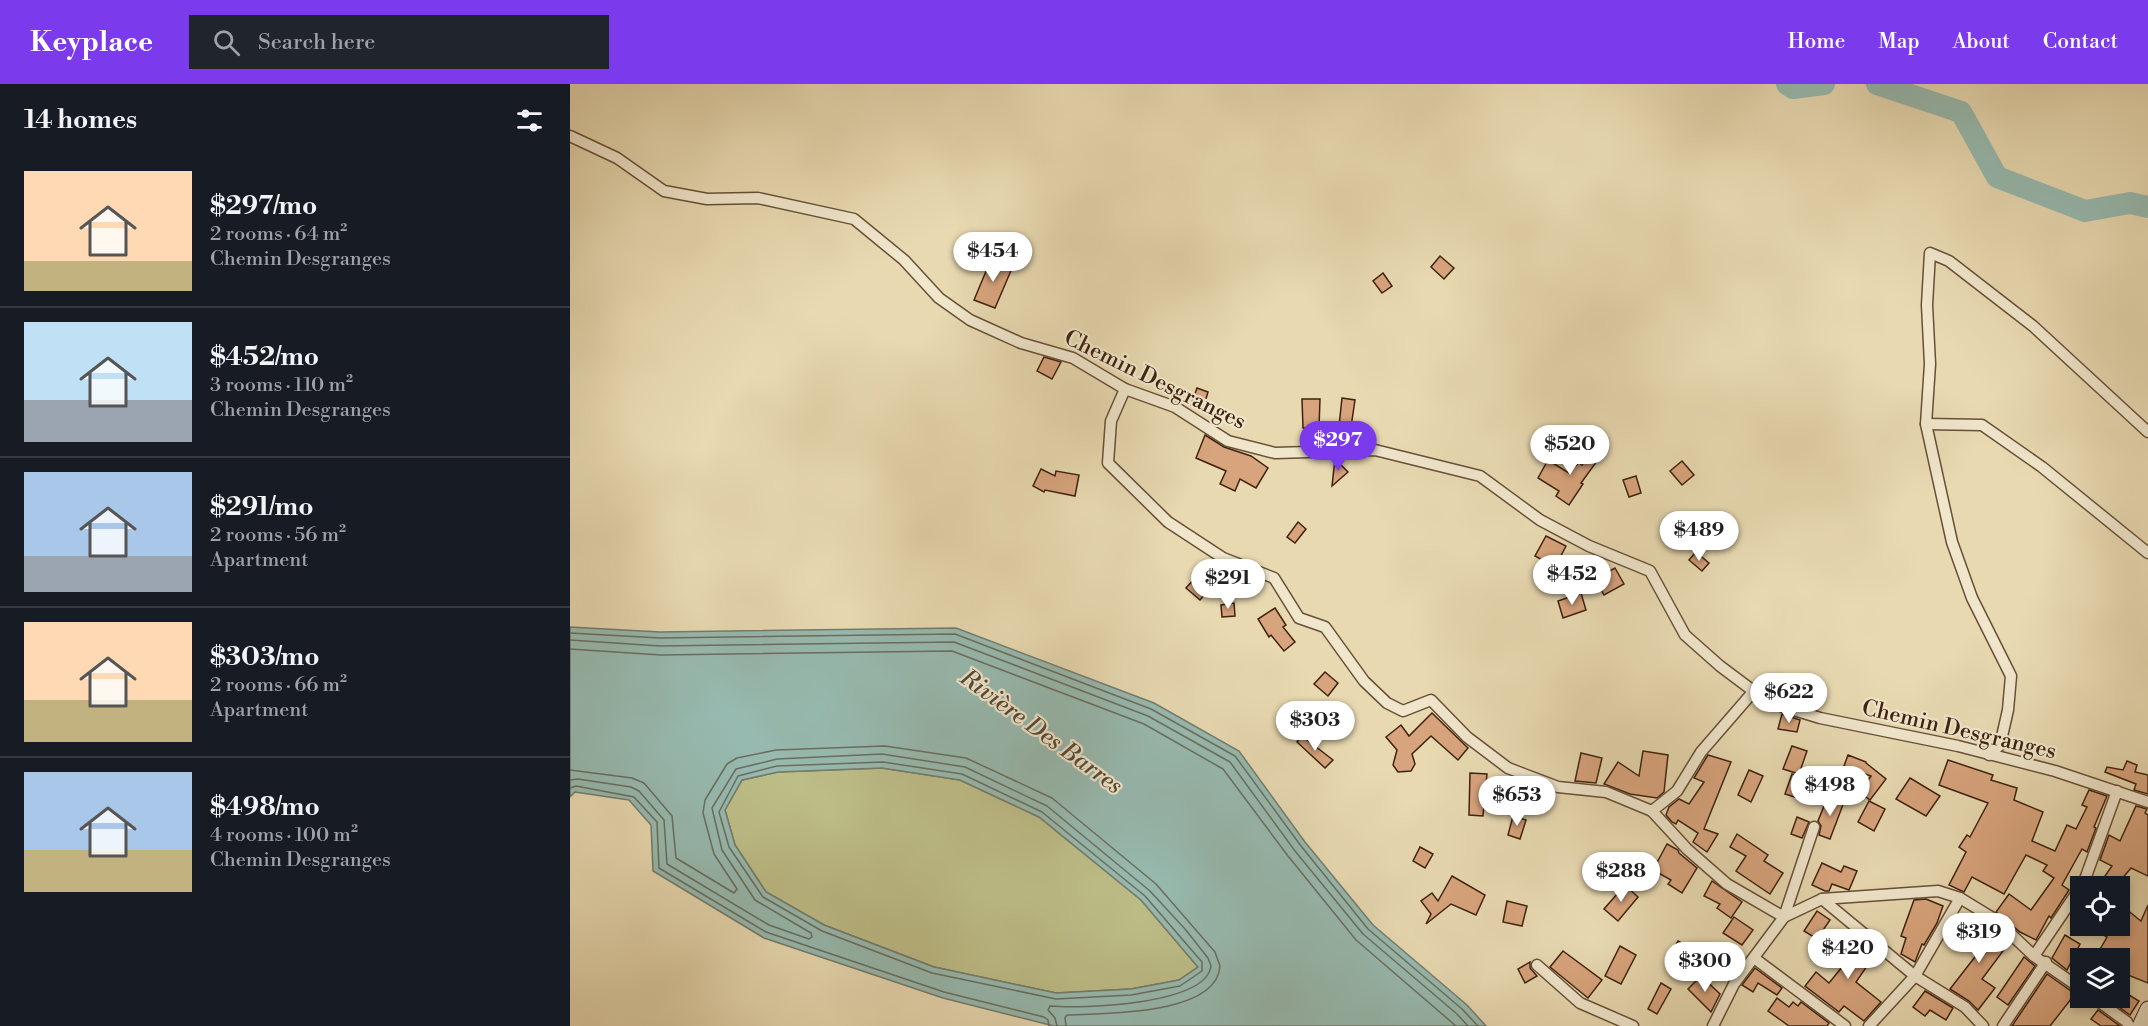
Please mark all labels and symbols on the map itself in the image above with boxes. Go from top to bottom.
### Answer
pin: $454 [957,232,1029,283]
street label: Chemin Desgranges [1060,324,1250,436]
pin: $297 [1302,421,1374,472]
pin: $520 [1534,425,1606,476]
pin: $489 [1663,511,1735,562]
pin: $452 [1536,555,1608,606]
pin: $291 [1192,559,1264,610]
water label: Rivière Des Barres [953,662,1128,801]
pin: $622 [1753,673,1825,724]
street label: Chemin Desgranges [1859,694,2059,766]
pin: $303 [1279,701,1351,752]
pin: $498 [1794,766,1866,817]
pin: $653 [1481,776,1553,827]
pin: $288 [1585,852,1657,903]
pin: $319 [1943,913,2015,964]
pin: $420 [1812,929,1884,980]
pin: $300 [1669,942,1741,993]

